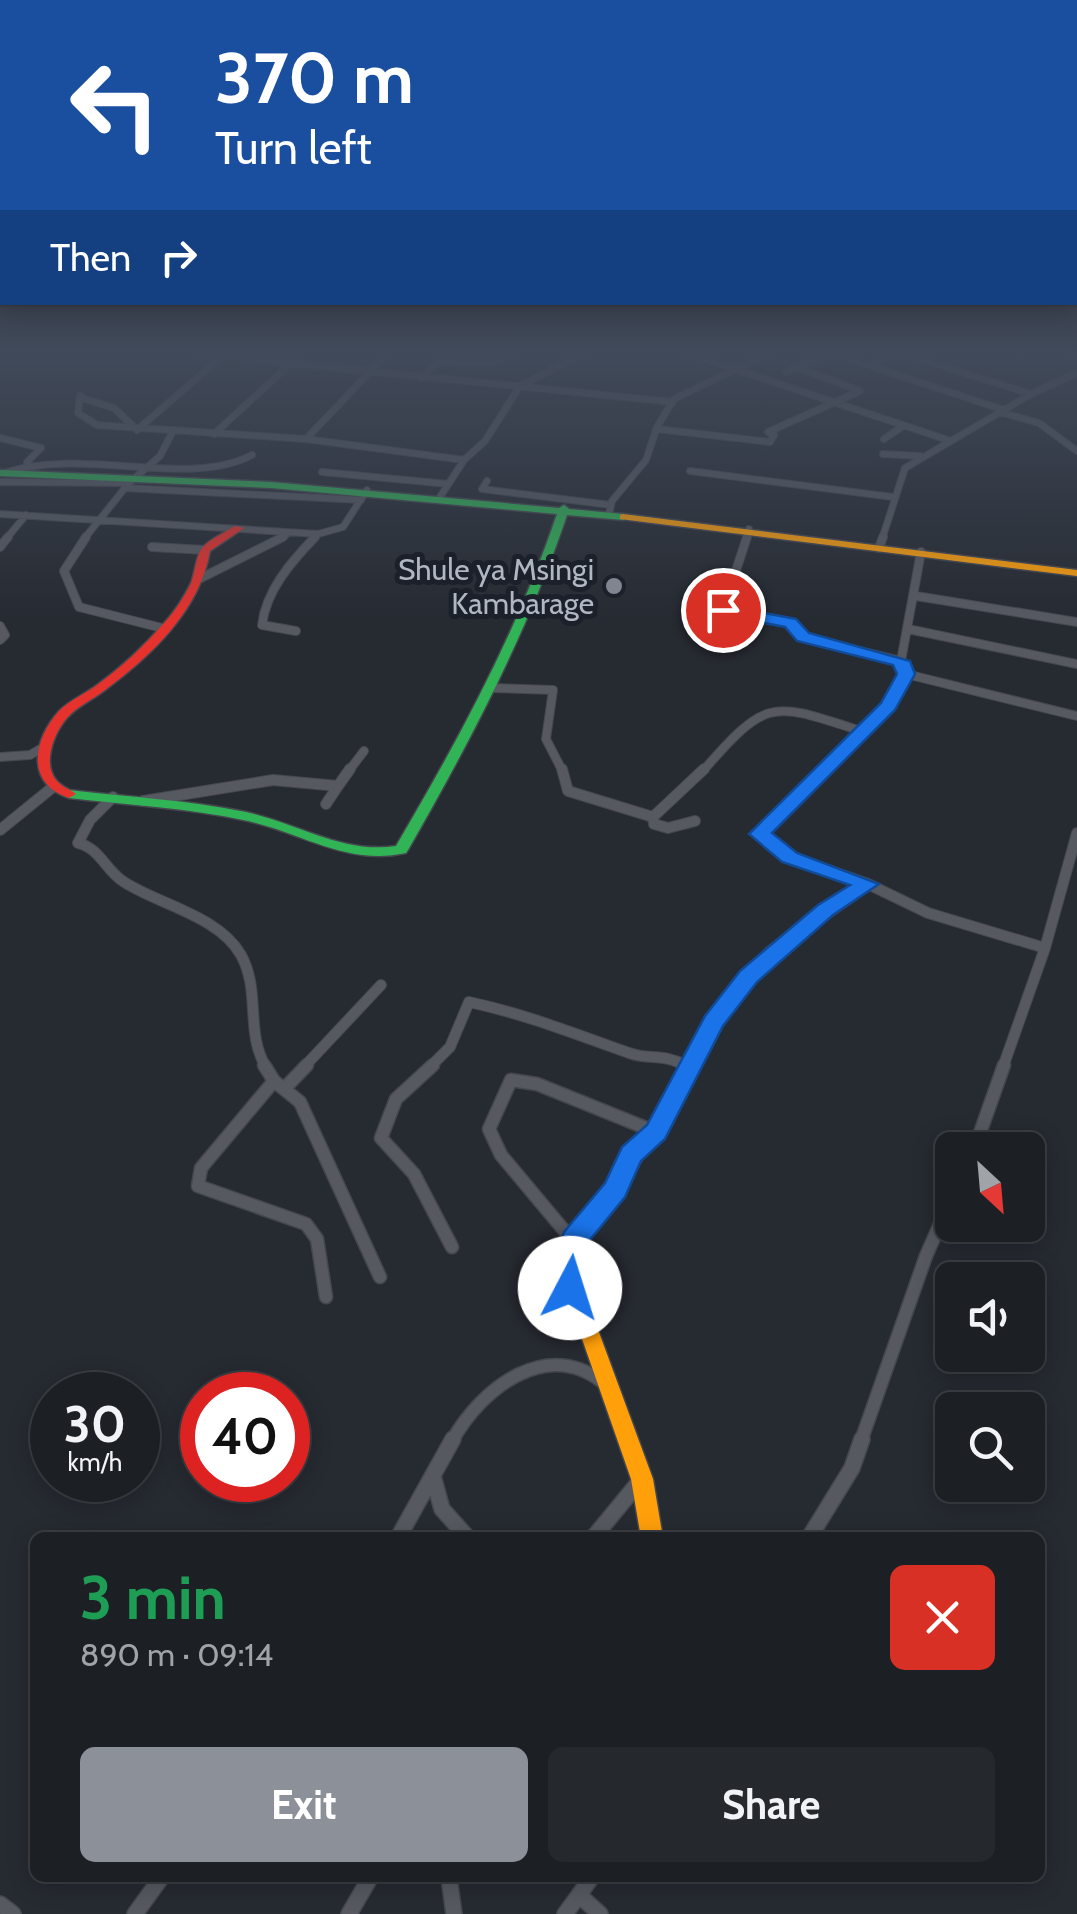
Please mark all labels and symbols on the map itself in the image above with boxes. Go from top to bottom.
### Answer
place label: Shule ya Msingi Kambarage [398,551,594,622]
pin [681,568,766,653]
marker: Shule ya Msingi Kambarage [603,575,625,597]
north arrow [935,1132,1045,1242]
position arrow [518,1236,622,1340]
speed limit sign: 40 [180,1372,310,1502]

